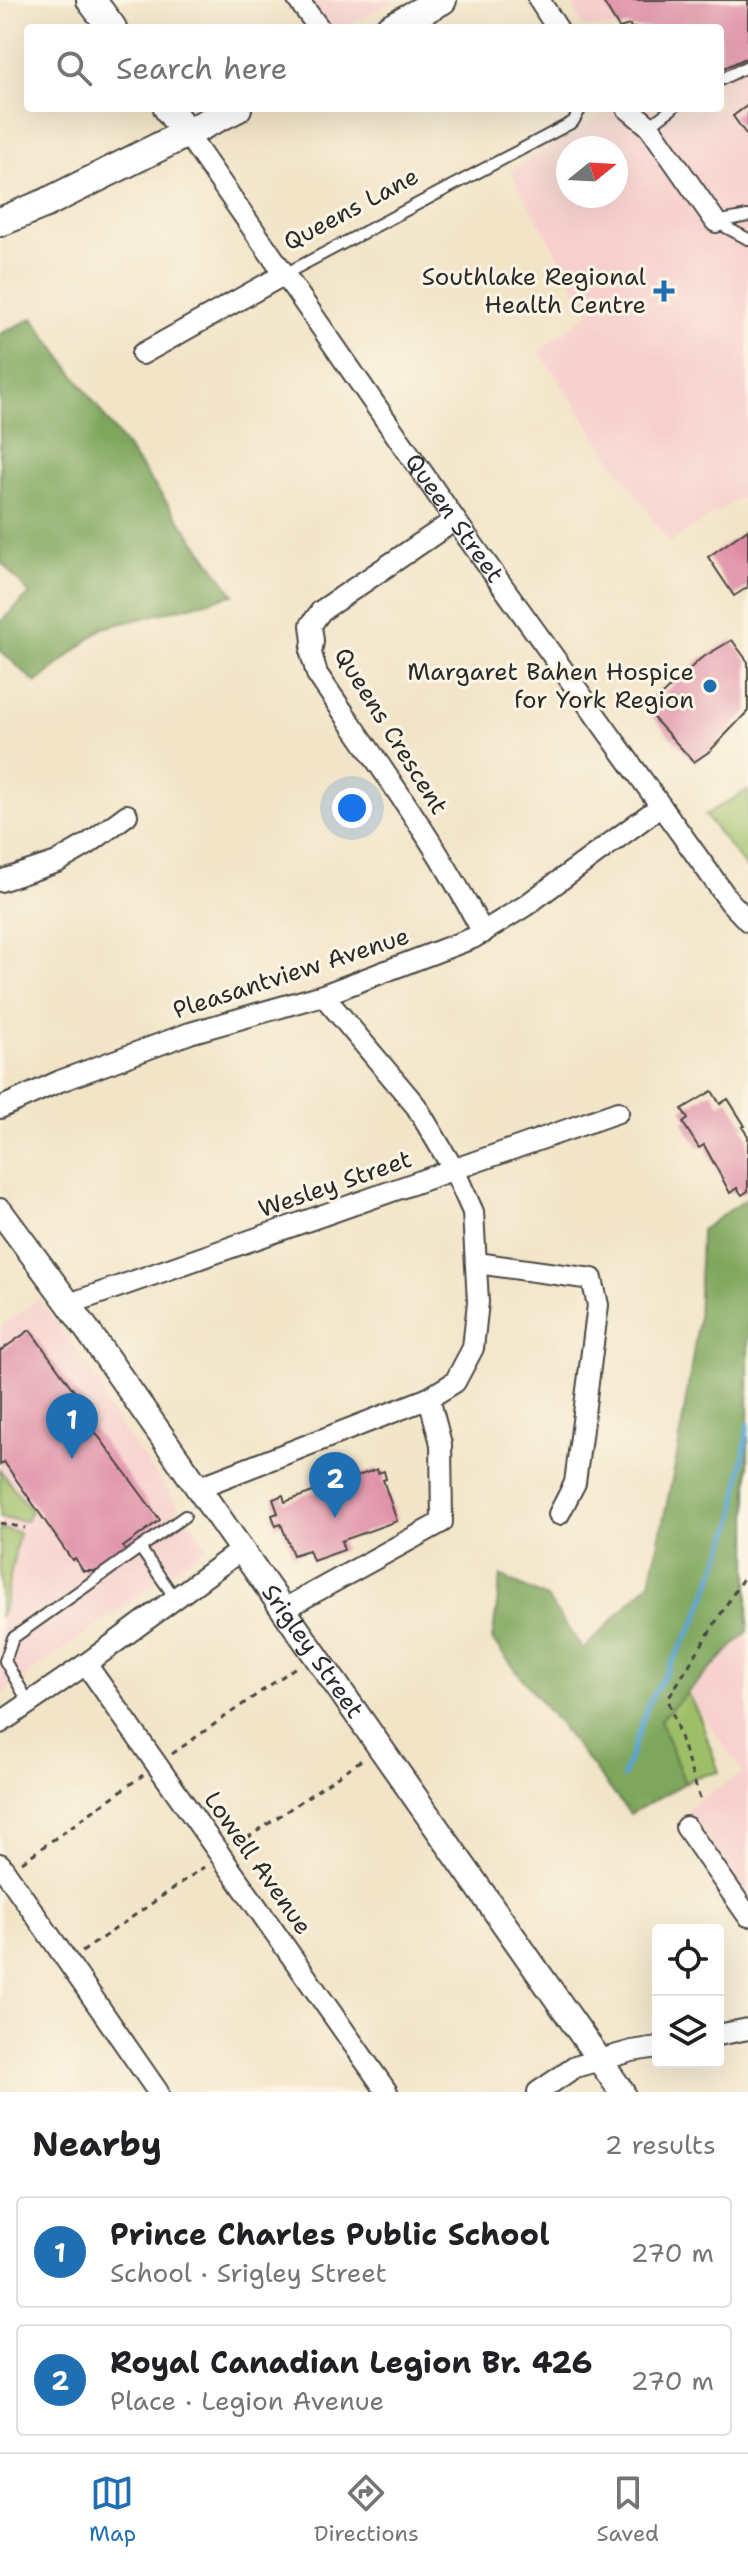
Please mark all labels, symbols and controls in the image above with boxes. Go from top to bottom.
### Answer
search box [24,24,724,112]
icon: search [52,46,96,90]
text: Search here [116,48,287,89]
north arrow [556,136,628,208]
street label: Queens Lane [278,160,424,258]
place label: Southlake Regional Health Centre [422,261,647,321]
marker: Southlake Regional Health Centre [653,280,675,302]
street label: Queen Street [398,447,511,589]
street label: Queens Crescent [327,642,455,820]
place label: Margaret Bahen Hospice for York Region [407,656,694,716]
marker: Margaret Bahen Hospice for York Region [701,677,719,695]
your location [332,788,372,828]
street label: Pleasantview Avenue [169,920,413,1026]
street label: Wesley Street [254,1143,416,1225]
pin: 1 [46,1393,98,1459]
pin: 2 [309,1452,361,1518]
street label: Srigley Street [254,1578,371,1725]
street label: Lowell Avenue [197,1785,319,1941]
map controls [652,1924,724,2068]
button: locate [652,1924,724,1996]
button: layers [652,1996,724,2068]
text: Nearby [32,2121,162,2167]
text: 2 results [604,2127,716,2162]
text: Prince Charles Public School [110,2214,550,2255]
text: 1 [54,2235,66,2270]
text: 270 m [631,2235,714,2270]
text: School · Srigley Street [110,2255,387,2290]
text: Royal Canadian Legion Br. 426 [110,2342,593,2383]
text: 2 [51,2363,69,2398]
text: 270 m [631,2363,714,2398]
text: Place · Legion Avenue [110,2383,384,2418]
tab: Map [89,2471,136,2548]
tab: Directions [314,2471,419,2548]
tab: Saved [597,2471,659,2548]

